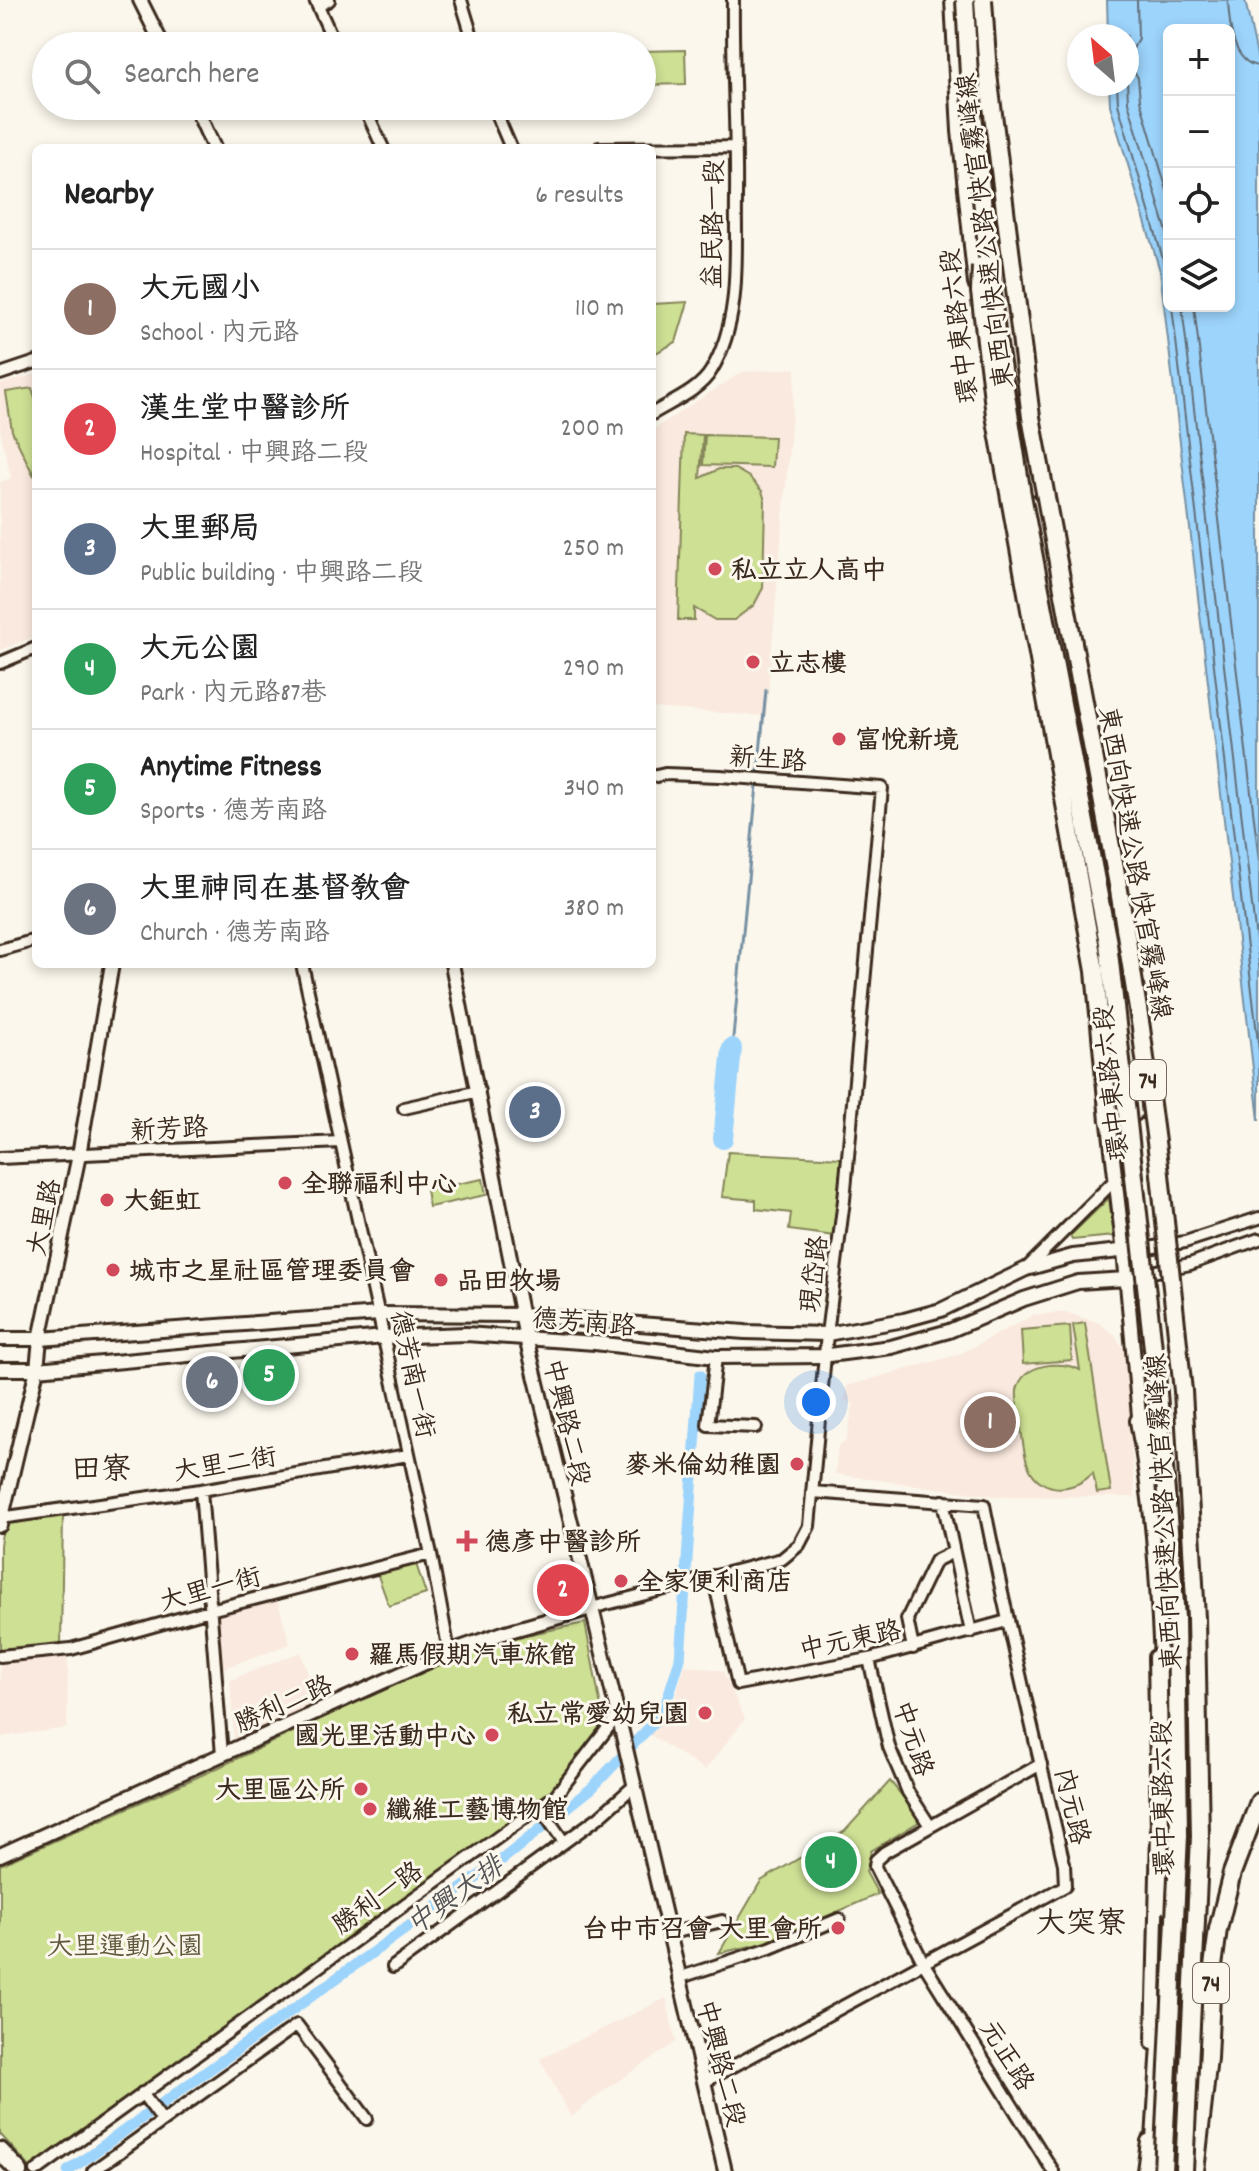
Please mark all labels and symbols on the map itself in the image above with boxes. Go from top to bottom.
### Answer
north arrow [1067,24,1139,96]
street label: 東西向快速公路 快官霧峰線 [950,71,1025,391]
street label: 益民路一段 [696,159,735,289]
street label: 環中東路六段 [934,246,989,405]
place label: 私立立人高中 [731,554,887,591]
marker: 私立立人高中 [706,560,724,578]
place label: 立志樓 [769,647,847,684]
marker: 立志樓 [744,653,762,671]
street label: 東西向快速公路 快官霧峰線 [1087,704,1178,1023]
place label: 富悅新境 [855,724,959,761]
marker: 富悅新境 [830,730,848,748]
street label: 新生路 [728,740,808,783]
street label: 環中東路六段 [1087,1003,1140,1162]
road number: 74 [1130,1060,1166,1100]
pin: 3 [509,1082,561,1142]
street label: 新芳路 [129,1111,209,1152]
place label: 全聯福利中心 [301,1168,457,1205]
marker: 全聯福利中心 [276,1174,294,1192]
street label: 大里路 [20,1176,73,1260]
place label: 大鉅虹 [123,1185,201,1222]
marker: 大鉅虹 [98,1191,116,1209]
street label: 現岱路 [793,1233,840,1315]
place label: 城市之星社區管理委員會 [129,1255,415,1292]
marker: 城市之星社區管理委員會 [104,1261,122,1279]
place label: 品田牧場 [457,1265,561,1302]
marker: 品田牧場 [432,1271,450,1289]
street label: 德芳南路 [530,1302,637,1347]
street label: 德芳南一街 [379,1307,442,1442]
pin: 5 [243,1345,295,1405]
pin: 6 [186,1352,238,1412]
street label: 東西向快速公路 快官霧峰線 [1140,1352,1193,1672]
street label: 中興路二段 [532,1355,597,1490]
your location [796,1382,836,1422]
pin: 1 [964,1392,1016,1452]
street label: 大里二街 [171,1440,280,1493]
place label: 麥米倫幼稚園 [625,1449,781,1486]
district label: 田寮 [71,1451,131,1494]
marker: 麥米倫幼稚園 [788,1455,806,1473]
place label: 德彥中醫診所 [485,1526,641,1563]
marker: 德彥中醫診所 [456,1530,478,1552]
street label: 大里一街 [156,1560,266,1623]
pin: 2 [537,1560,589,1620]
place label: 全家便利商店 [637,1566,793,1603]
marker: 全家便利商店 [612,1572,630,1590]
street label: 中元東路 [796,1614,905,1671]
place label: 羅馬假期汽車旅館 [368,1639,576,1676]
marker: 羅馬假期汽車旅館 [343,1645,361,1663]
street label: 勝利二路 [229,1668,339,1744]
street label: 中元路 [881,1696,940,1782]
place label: 私立常愛幼兒園 [507,1698,689,1735]
marker: 私立常愛幼兒園 [696,1704,714,1722]
place label: 國光里活動中心 [294,1720,476,1757]
street label: 環中東路六段 [1146,1720,1185,1876]
marker: 國光里活動中心 [483,1726,501,1744]
street label: 內元路 [1043,1765,1096,1849]
place label: 大里區公所 [215,1774,345,1811]
marker: 大里區公所 [352,1780,370,1798]
place label: 纖維工藝博物館 [386,1794,568,1831]
marker: 纖維工藝博物館 [361,1800,379,1818]
pin: 4 [805,1832,857,1892]
water label: 中興大排 [400,1847,516,1947]
street label: 勝利一路 [326,1854,432,1945]
district label: 大突寮 [1036,1905,1126,1948]
place label: 台中市召會 大里會所 [582,1913,822,1950]
marker: 台中市召會 大里會所 [829,1919,847,1937]
park label: 大里運動公園 [47,1930,203,1967]
road number: 74 [1193,1963,1229,2003]
street label: 中興路二段 [685,1996,752,2131]
street label: 元正路 [969,2014,1041,2100]

